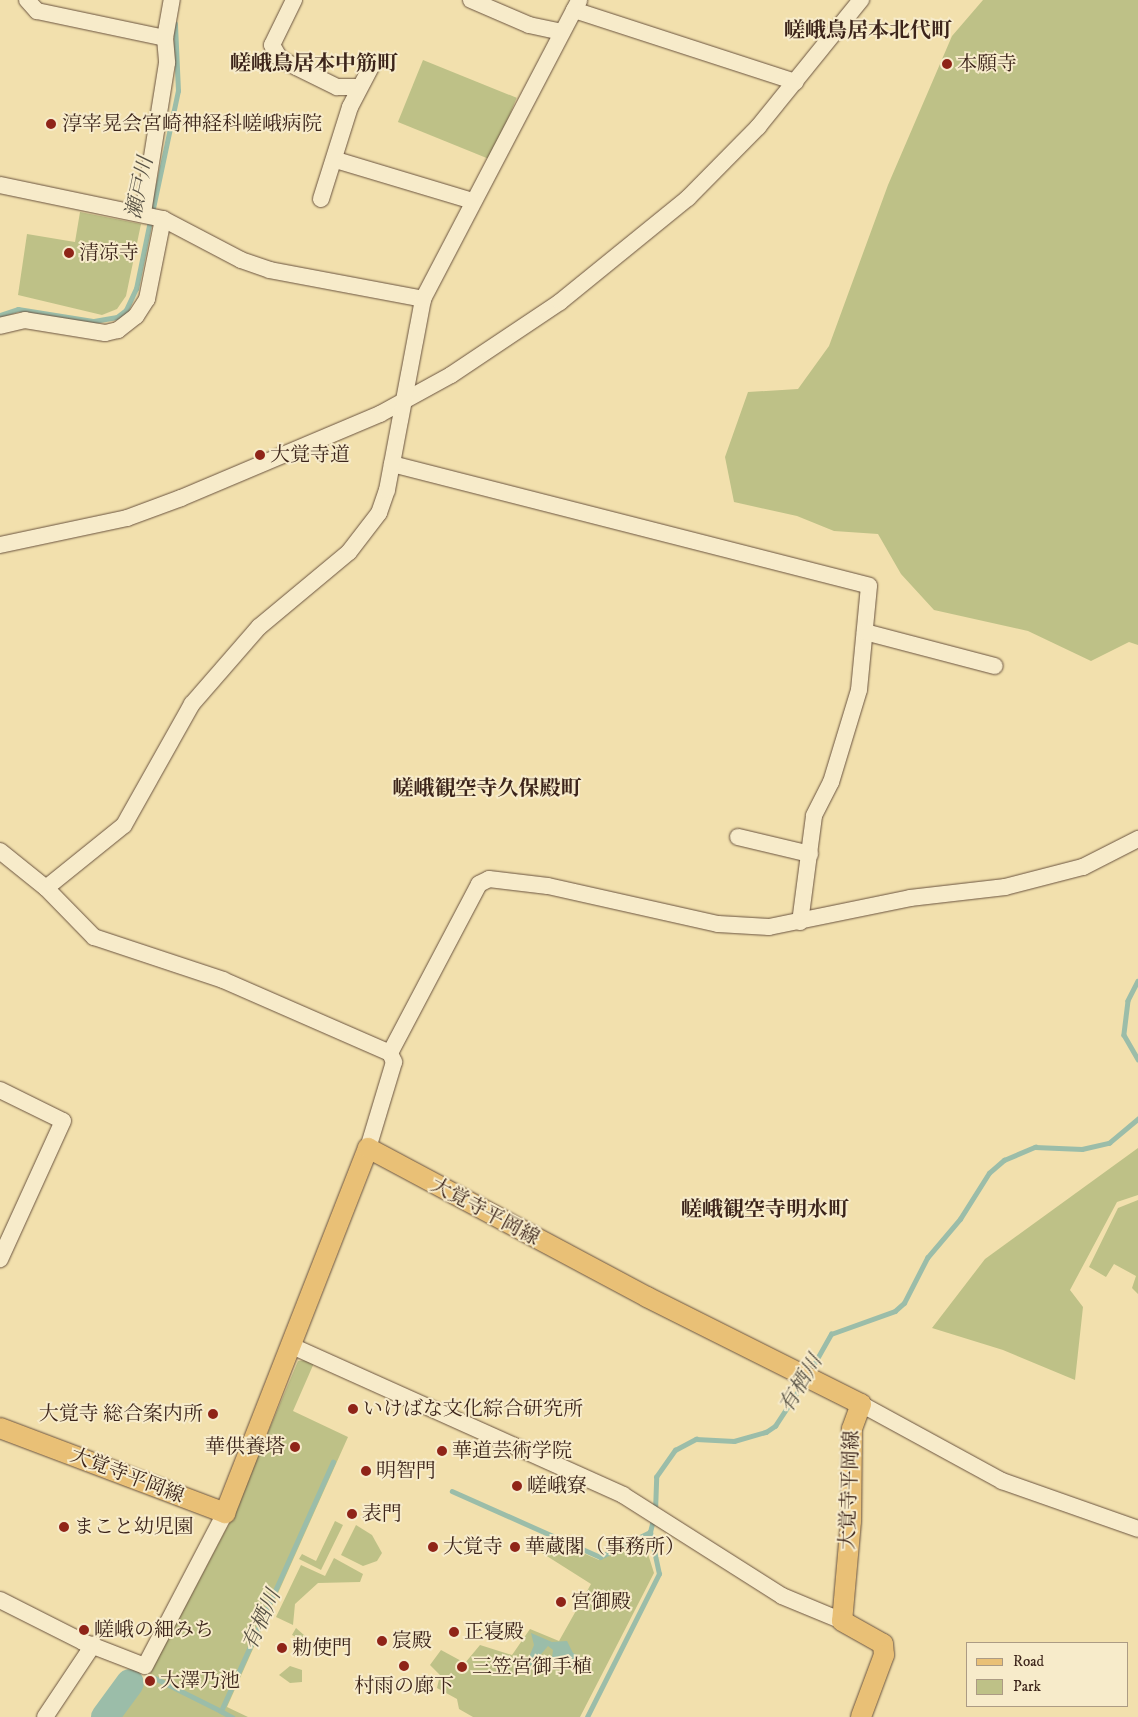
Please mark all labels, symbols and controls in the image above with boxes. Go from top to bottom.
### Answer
district label: 嵯峨鳥居本北代町 [784,18,952,44]
district label: 嵯峨鳥居本中筋町 [230,51,398,77]
place label: 本願寺 [957,52,1017,76]
marker: 本願寺 [941,58,953,70]
place label: 淳宰晃会宮崎神経科嵯峨病院 [62,112,322,136]
marker: 淳宰晃会宮崎神経科嵯峨病院 [44,117,58,131]
water label: 瀬戸川 [121,155,159,221]
place label: 清凉寺 [79,241,139,265]
marker: 清凉寺 [63,247,75,259]
place label: 大覚寺道 [270,443,350,467]
marker: 大覚寺道 [254,449,266,461]
district label: 嵯峨観空寺久保殿町 [393,776,581,802]
street label: 大覚寺平岡線 [426,1173,544,1251]
district label: 嵯峨観空寺明水町 [681,1197,849,1223]
water label: 有栖川 [774,1351,828,1417]
place label: いけばな文化綜合研究所 [363,1397,583,1421]
place label: 大覚寺 総合案内所 [39,1402,203,1426]
marker: いけばな文化綜合研究所 [347,1403,359,1415]
marker: 大覚寺 総合案内所 [207,1408,219,1420]
street label: 大覚寺平岡線 [836,1430,864,1550]
place label: 華供養塔 [205,1435,285,1459]
place label: 華道芸術学院 [452,1439,572,1463]
marker: 華供養塔 [289,1441,301,1453]
street label: 大覚寺平岡線 [67,1443,187,1509]
marker: 華道芸術学院 [436,1445,448,1457]
place label: 明智門 [376,1459,436,1483]
marker: 明智門 [360,1465,372,1477]
place label: 嵯峨寮 [527,1474,587,1498]
marker: 嵯峨寮 [511,1480,523,1492]
place label: 表門 [362,1502,402,1526]
marker: 表門 [346,1508,358,1520]
place label: まこと幼児園 [74,1515,194,1539]
marker: まこと幼児園 [58,1521,70,1533]
place label: 大覚寺 [443,1535,503,1559]
place label: 華蔵閣（事務所） [525,1535,685,1559]
marker: 大覚寺 [427,1541,439,1553]
marker: 華蔵閣（事務所） [509,1541,521,1553]
water label: 有栖川 [238,1586,286,1654]
place label: 宮御殿 [571,1590,631,1614]
marker: 宮御殿 [555,1596,567,1608]
place label: 嵯峨の細みち [94,1618,214,1642]
place label: 正寝殿 [464,1620,524,1644]
marker: 嵯峨の細みち [78,1624,90,1636]
marker: 正寝殿 [448,1626,460,1638]
place label: 宸殿 [392,1629,432,1653]
marker: 宸殿 [376,1635,388,1647]
place label: 勅使門 [292,1636,352,1660]
marker: 勅使門 [276,1642,288,1654]
legend [966,1642,1128,1707]
text: Road [1013,1652,1044,1671]
place label: 三笠宮御手植 [472,1655,592,1679]
marker: 村雨の廊下 [398,1660,410,1672]
marker: 三笠宮御手植 [456,1661,468,1673]
place label: 大澤乃池 [160,1669,240,1693]
place label: 村雨の廊下 [354,1674,454,1698]
marker: 大澤乃池 [144,1675,156,1687]
text: Park [1013,1677,1041,1696]

